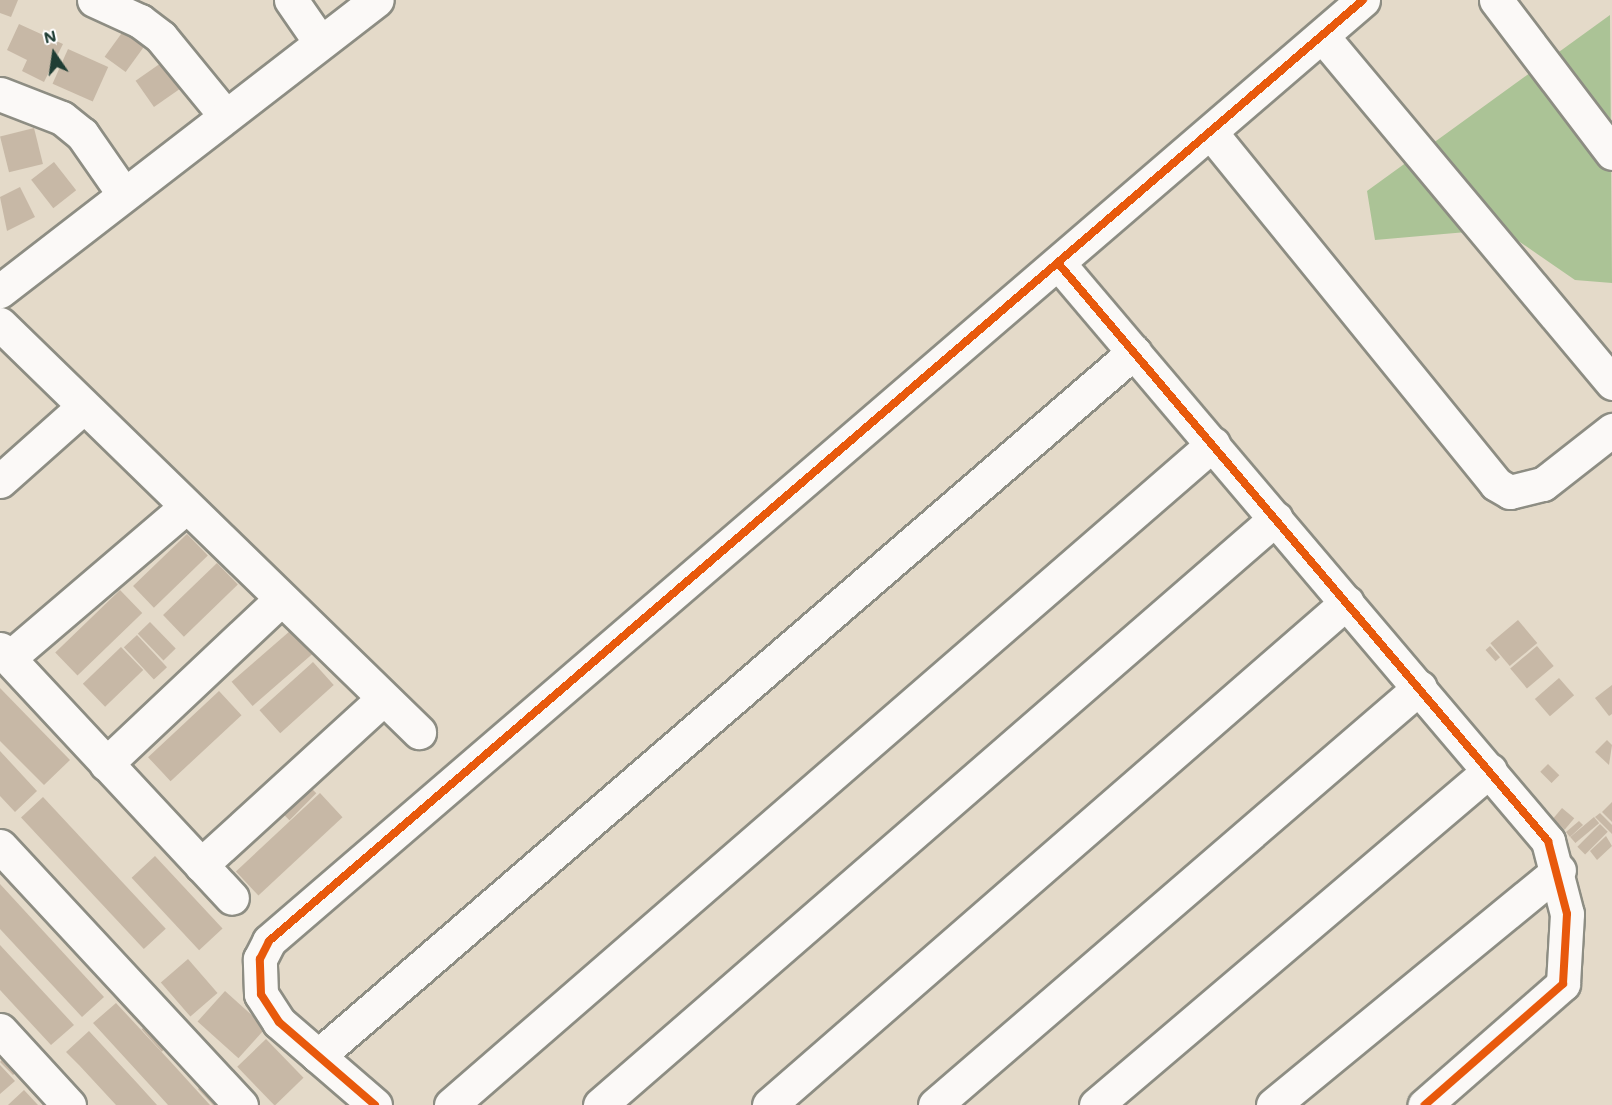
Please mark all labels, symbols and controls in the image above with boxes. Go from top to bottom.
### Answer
north arrow [24,24,84,84]
text: N [42,24,58,48]

